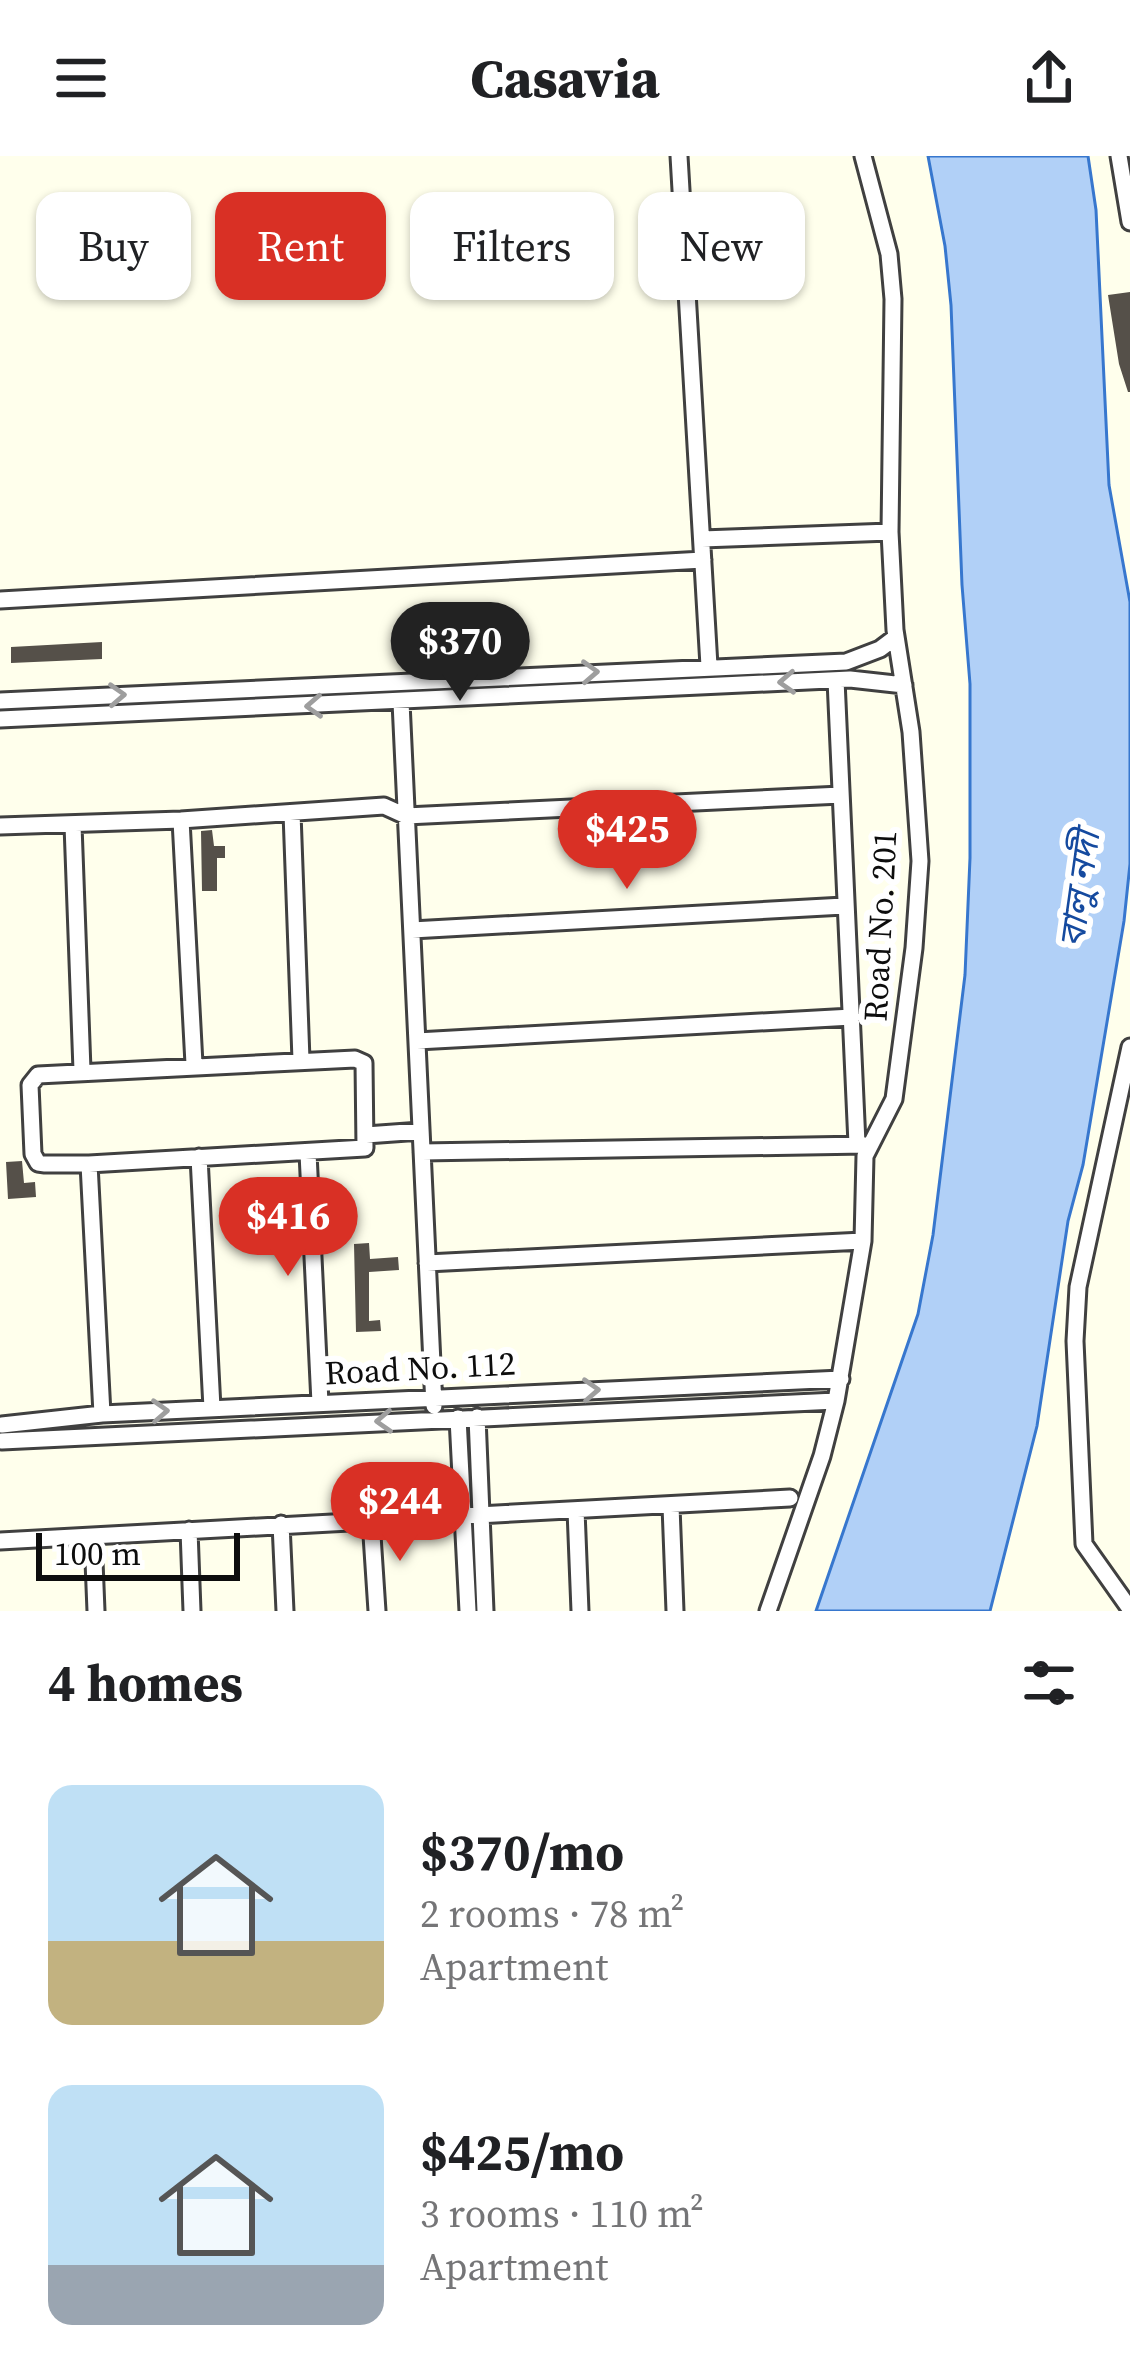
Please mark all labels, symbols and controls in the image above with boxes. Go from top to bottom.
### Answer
text: Casavia [470,41,660,115]
icon: menu [48,45,114,111]
icon: share [1016,45,1082,111]
chip: Buy [36,192,191,300]
chip: Rent [215,192,386,300]
chip: Filters [410,192,614,300]
chip: New [638,192,805,300]
pin: $370 [389,602,531,704]
text: $370 [418,614,502,667]
one-way arrow [581,659,600,685]
one-way arrow [777,669,796,695]
one-way arrow [108,682,127,708]
one-way arrow [304,692,323,718]
pin: $425 [556,790,698,892]
text: $425 [585,802,669,855]
water label: বালু নদী [1047,821,1112,950]
street label: Road No. 201 [853,830,907,1022]
pin: $416 [217,1177,359,1279]
text: $416 [246,1189,330,1242]
street label: Road No. 112 [324,1341,516,1395]
one-way arrow [582,1377,601,1403]
one-way arrow [151,1398,170,1424]
one-way arrow [374,1408,393,1434]
pin: $244 [329,1462,471,1564]
text: $244 [358,1474,442,1527]
scale bar [36,1527,240,1580]
text: 100 m [54,1531,141,1576]
text: 4 homes [48,1648,243,1718]
icon: filters [1016,1650,1082,1716]
text: $370/mo [420,1817,624,1887]
icon: home [144,1833,288,1977]
text: 2 rooms · 78 m² [420,1887,684,1940]
text: Apartment [420,1940,608,1993]
text: $425/mo [420,2117,624,2187]
icon: home [144,2133,288,2277]
text: 3 rooms · 110 m² [420,2187,704,2240]
text: Apartment [420,2240,608,2293]

